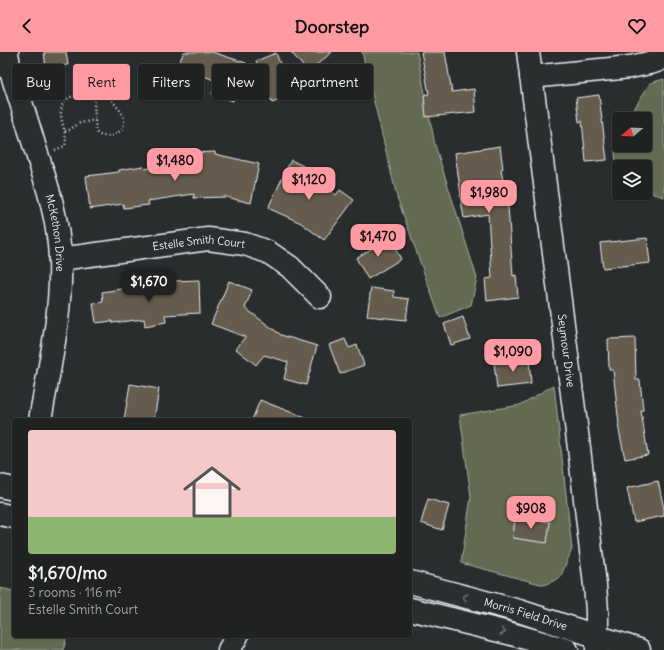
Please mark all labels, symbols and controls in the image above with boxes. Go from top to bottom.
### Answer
icon: back [16,15,38,37]
text: Doorstep [295,15,369,38]
icon: heart [626,15,648,37]
chip: Buy [12,64,65,100]
chip: Rent [73,64,130,100]
chip: Filters [138,64,204,100]
chip: New [212,64,269,100]
chip: Apartment [277,64,373,100]
north arrow [612,112,652,152]
map controls [612,112,652,200]
pin: $1,480 [142,148,208,182]
text: $1,480 [156,152,194,169]
button: layers [612,160,652,200]
pin: $1,120 [276,167,342,201]
text: $1,120 [291,171,327,188]
pin: $1,980 [456,180,522,214]
text: $1,980 [470,184,508,201]
street label: McKethon Drive [43,193,67,272]
pin: $1,470 [345,224,411,258]
text: $1,470 [360,228,396,245]
street label: Estelle Smith Court [151,232,246,253]
pin: $1,670 [116,269,182,303]
text: $1,670 [130,273,168,290]
street label: Seymour Drive [555,313,578,388]
pin: $1,090 [480,339,546,373]
text: $1,090 [493,343,533,360]
icon: home [176,456,248,528]
pin: $908 [507,496,555,530]
text: $908 [516,500,546,517]
text: $1,670/mo [28,562,107,584]
text: 3 rooms · 116 m² [28,584,122,601]
one-way arrow [462,593,469,601]
street label: Morris Field Drive [482,595,569,633]
text: Estelle Smith Court [28,601,138,618]
one-way arrow [500,628,507,636]

